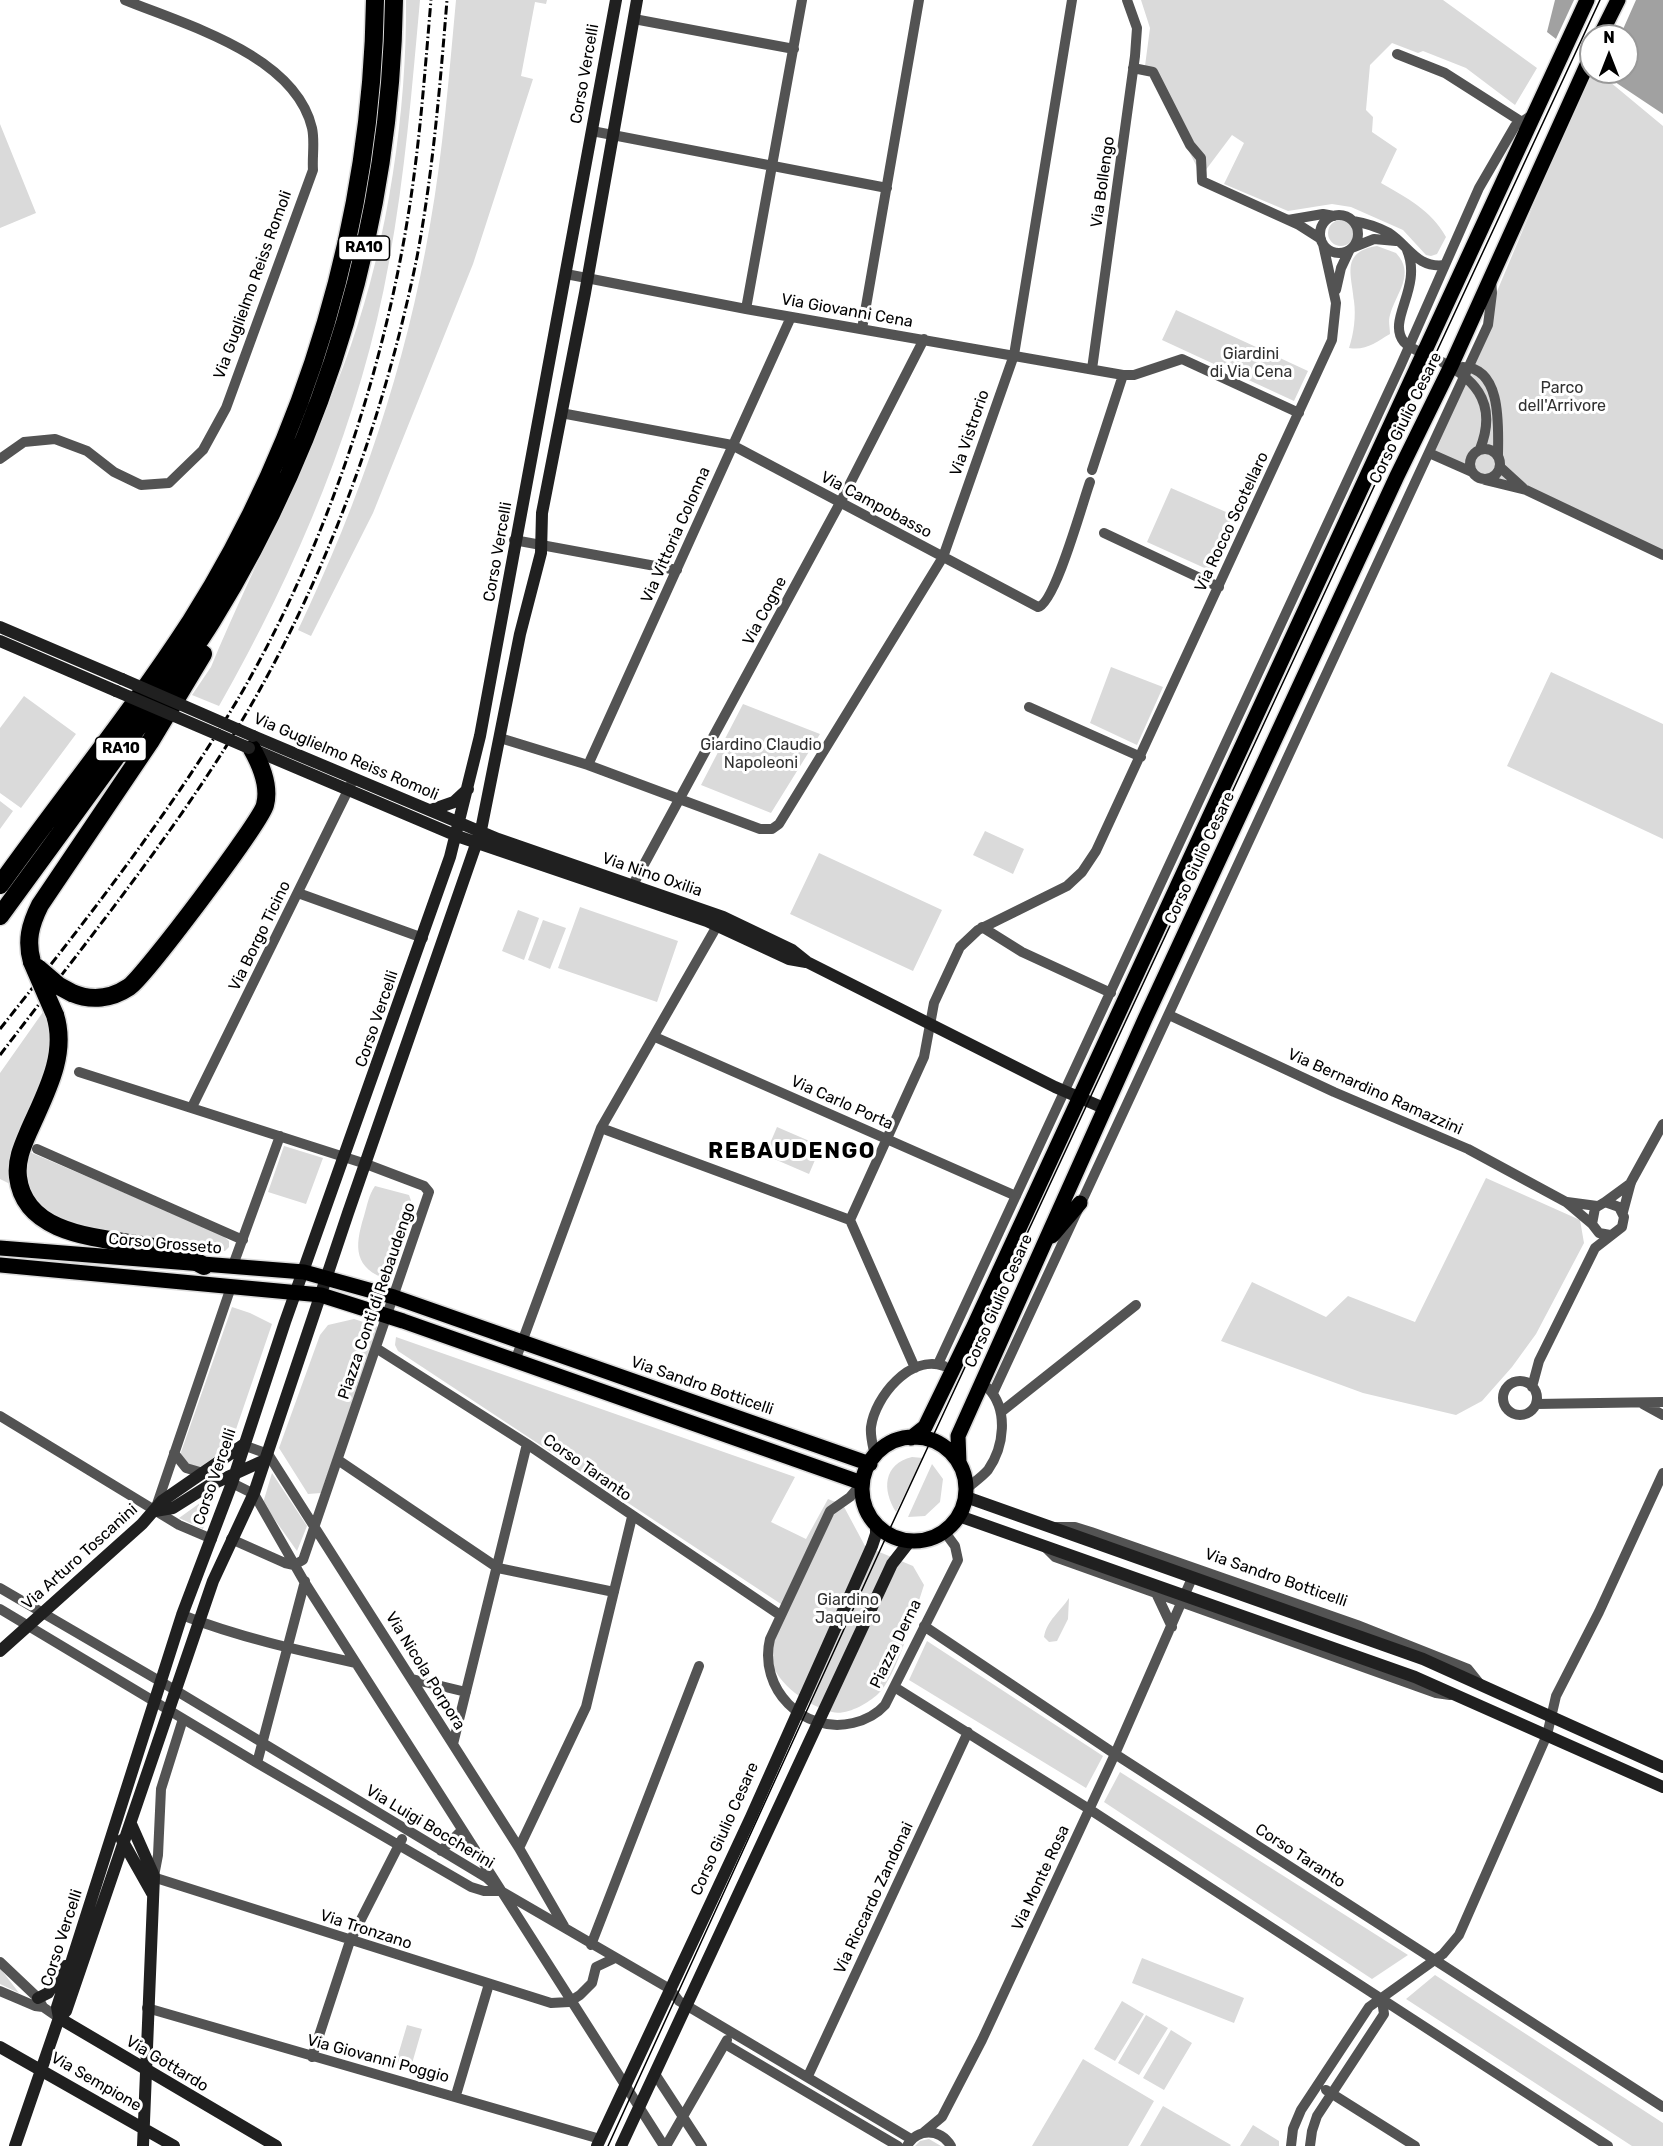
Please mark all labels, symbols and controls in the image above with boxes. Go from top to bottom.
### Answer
street label: Corso Vercelli [567,23,603,125]
north arrow [1579,24,1639,84]
text: N [1603,28,1615,47]
street label: Via Bollengo [1087,135,1119,229]
street label: Via Guglielmo Reiss Romoli [210,188,296,382]
road number: RA10 [338,236,389,260]
street label: Via Giovanni Cena [780,290,914,332]
park label: Giardini di Via Cena [1210,344,1292,382]
street label: Corso Giulio Cesare [1366,349,1446,487]
park label: Parco dell'Arrivore [1518,378,1606,416]
street label: Via Vistrorio [946,387,994,479]
street label: Via Rocco Scotellaro [1191,449,1273,595]
street label: Via Vittoria Colonna [637,464,715,606]
street label: Via Campobasso [817,468,935,542]
street label: Corso Vercelli [480,501,516,603]
street label: Via Cogne [739,573,791,649]
street label: Via Guglielmo Reiss Romoli [251,709,441,805]
park label: Giardino Claudio Napoleoni [700,735,822,773]
road number: RA10 [96,737,146,761]
street label: Corso Giulio Cesare [1161,789,1239,927]
street label: Via Nino Oxilia [599,849,705,901]
street label: Via Borgo Ticino [225,878,295,994]
street label: Corso Vercelli [351,968,403,1070]
street label: Via Bernardino Ramazzini [1285,1045,1465,1139]
street label: Via Carlo Porta [788,1072,896,1134]
district label: REBAUDENGO [708,1139,876,1165]
street label: Piazza Conti di Rebaudengo [334,1200,420,1402]
street label: Corso Grosseto [107,1229,223,1259]
street label: Corso Giulio Cesare [961,1231,1037,1371]
street label: Via Sandro Botticelli [628,1353,776,1419]
street label: Corso Vercelli [189,1426,241,1528]
street label: Corso Taranto [539,1430,635,1506]
street label: Via Arturo Toscanini [18,1500,142,1614]
street label: Via Sandro Botticelli [1202,1545,1350,1611]
park label: Giardino Jaqueiro [815,1590,881,1628]
street label: Piazza Derna [866,1596,926,1692]
street label: Via Nicola Porpora [381,1608,469,1734]
street label: Corso Giulio Cesare [687,1759,763,1899]
street label: Via Luigi Boccherini [362,1781,498,1873]
street label: Via Riccardo Zandonai [830,1819,918,1977]
street label: Corso Taranto [1251,1820,1349,1892]
street label: Via Monte Rosa [1008,1822,1074,1934]
street label: Corso Vercelli [37,1887,87,1989]
street label: Via Tronzano [318,1906,414,1954]
street label: Via Giovanni Poggio [305,2031,451,2087]
street label: Via Gottardo [122,2032,212,2096]
street label: Via Sempione [47,2048,145,2116]

